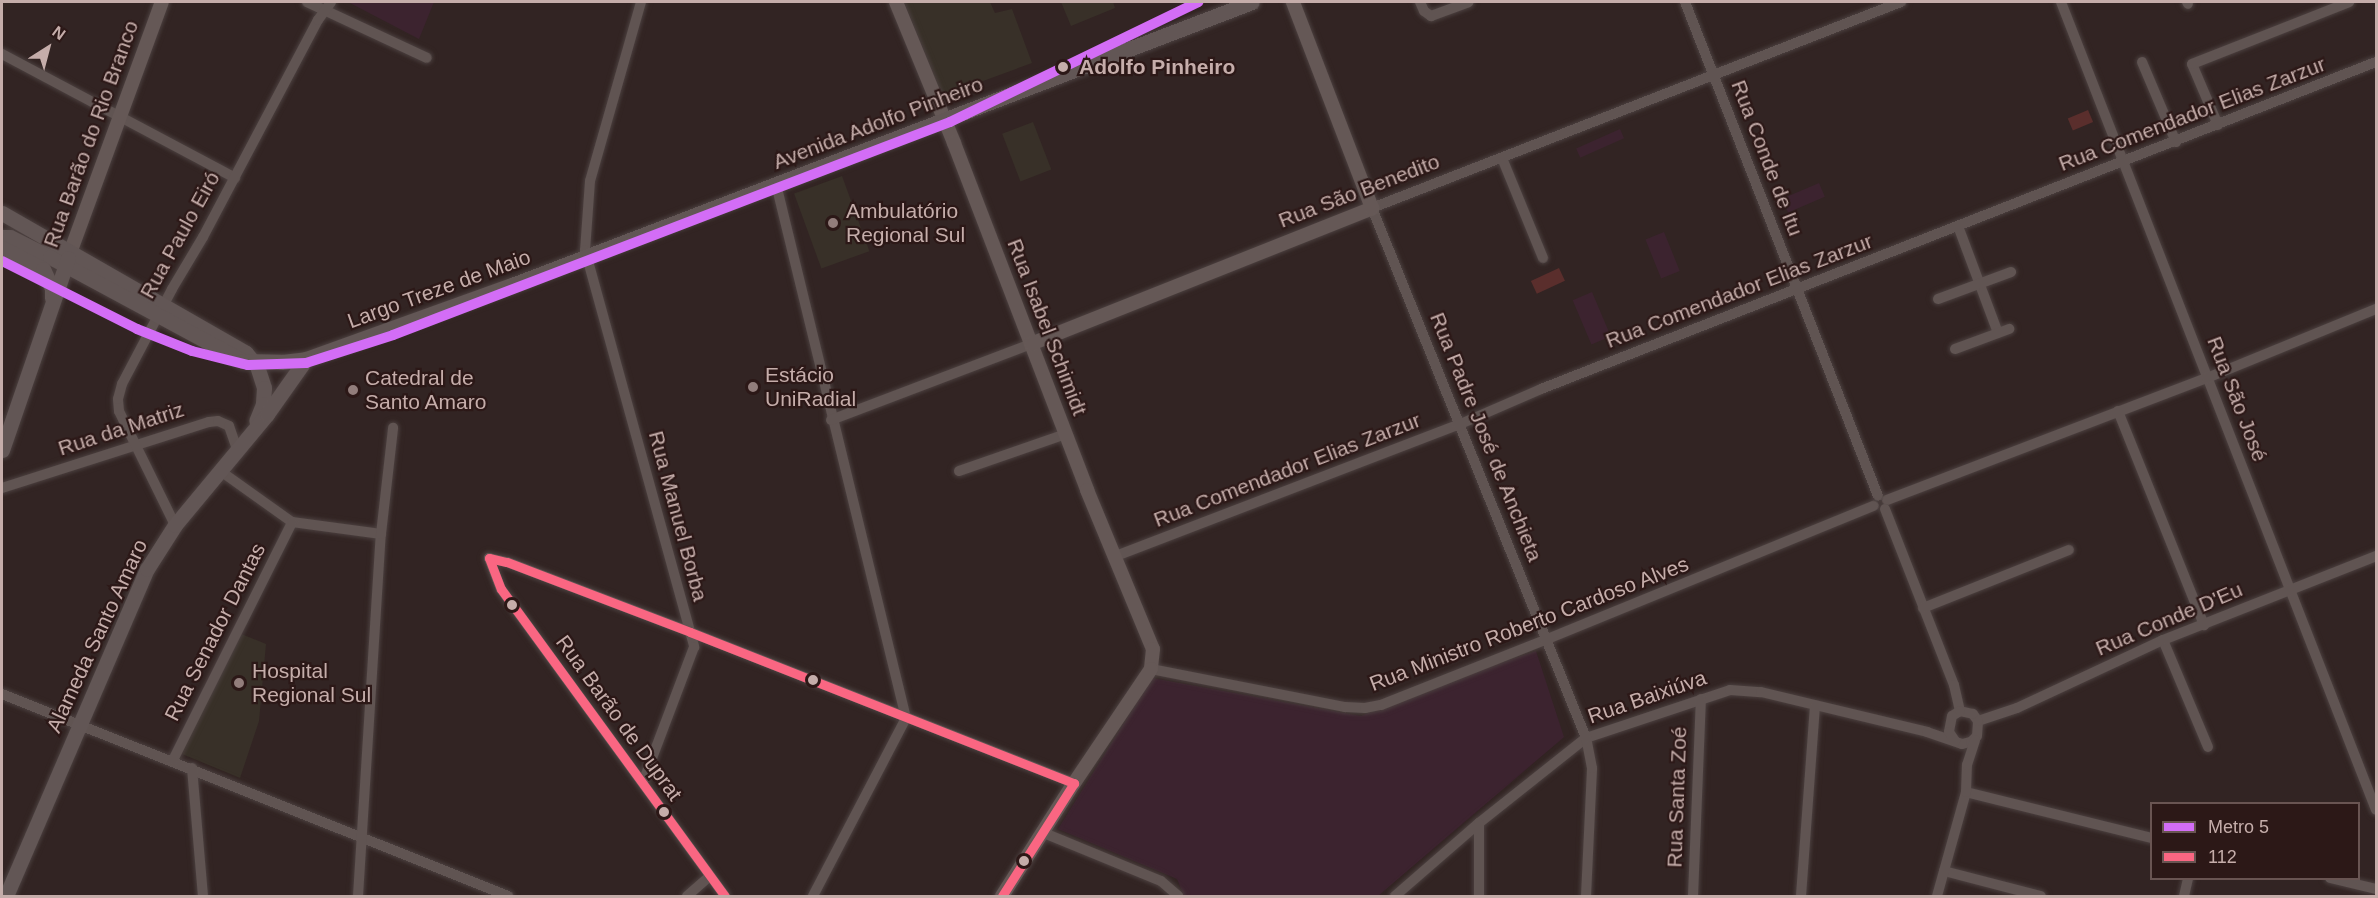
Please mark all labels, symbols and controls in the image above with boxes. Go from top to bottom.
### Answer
street label: Rua Barão do Rio Branco [38,17,144,251]
north arrow [18,18,78,78]
text: N [49,23,69,43]
street label: Rua Comendador Elias Zarzur [2055,51,2329,177]
place label: Adolfo Pinheiro [1079,54,1235,80]
marker: Adolfo Pinheiro [1052,56,1074,78]
street label: Avenida Adolfo Pinheiro [769,71,987,175]
street label: Rua Conde de Itu [1726,77,1808,239]
street label: Rua São Benedito [1275,149,1443,233]
street label: Rua Paulo Eiró [135,167,225,303]
place label: Ambulatório Regional Sul [846,198,965,248]
marker: Ambulatório Regional Sul [824,214,842,232]
street label: Rua Comendador Elias Zarzur [1602,228,1876,354]
street label: Rua Isabel Schimidt [1002,235,1092,419]
street label: Largo Treze de Maio [344,244,534,334]
street label: Rua Padre José de Anchieta [1424,308,1548,566]
street label: Rua São José [2202,333,2272,465]
place label: Estácio UniRadial [765,362,856,412]
place label: Catedral de Santo Amaro [365,365,488,415]
marker: Estácio UniRadial [746,380,760,394]
marker: Catedral de Santo Amaro [346,383,360,397]
street label: Rua da Matriz [55,397,187,461]
street label: Rua Comendador Elias Zarzur [1150,407,1424,533]
street label: Rua Manuel Borba [643,428,713,604]
street label: Alameda Santo Amaro [41,535,153,737]
street label: Rua Senador Dantas [159,539,271,725]
street label: Rua Ministro Roberto Cardoso Alves [1365,551,1693,697]
street label: Rua Conde D'Eu [2092,577,2246,661]
unlabelled marker [506,599,518,611]
street label: Rua Barão de Duprat [550,630,688,806]
place label: Hospital Regional Sul [252,658,371,708]
street label: Rua Baixiúva [1584,665,1710,729]
marker: Hospital Regional Sul [230,674,248,692]
unlabelled marker [807,674,819,686]
street label: Rua Santa Zoé [1662,726,1692,868]
legend [2150,802,2360,880]
unlabelled marker [658,806,670,818]
text: Metro 5 [2208,817,2269,837]
text: 112 [2208,847,2237,867]
unlabelled marker [1018,855,1030,867]

